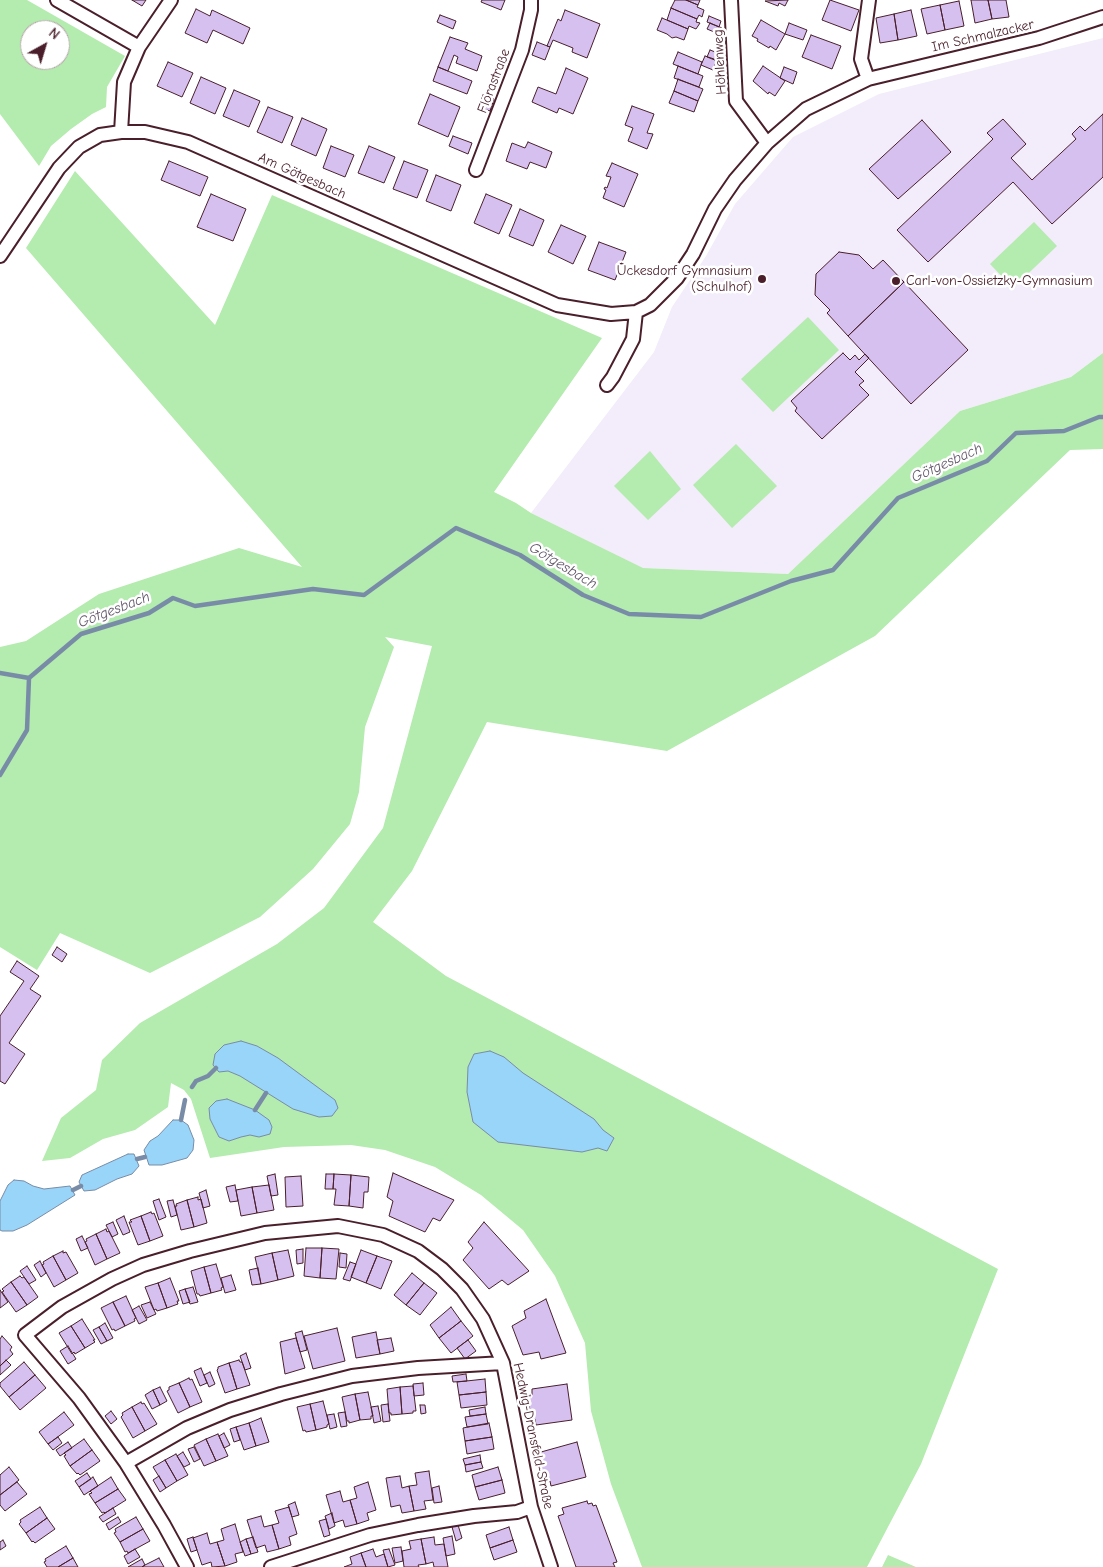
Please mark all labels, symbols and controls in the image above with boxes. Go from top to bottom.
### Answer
street label: Im Schmalzacker [930,16,1036,56]
north arrow [20,20,70,70]
text: N [45,24,63,43]
street label: Höhlenweg [710,29,730,95]
street label: Florastraße [474,46,514,116]
street label: Am Götgesbach [255,149,349,203]
place label: Ückesdorf Gymnasium (Schulhof) [617,263,752,296]
marker: Ückesdorf Gymnasium (Schulhof) [756,273,768,285]
place label: Carl-von-Ossietzky-Gymnasium [906,273,1093,289]
marker: Carl-von-Ossietzky-Gymnasium [890,275,902,287]
water label: Götgesbach [909,439,985,487]
water label: Götgesbach [526,539,600,593]
water label: Götgesbach [75,588,153,632]
street label: Hedwig-Dransfeld-Straße [509,1361,557,1511]

